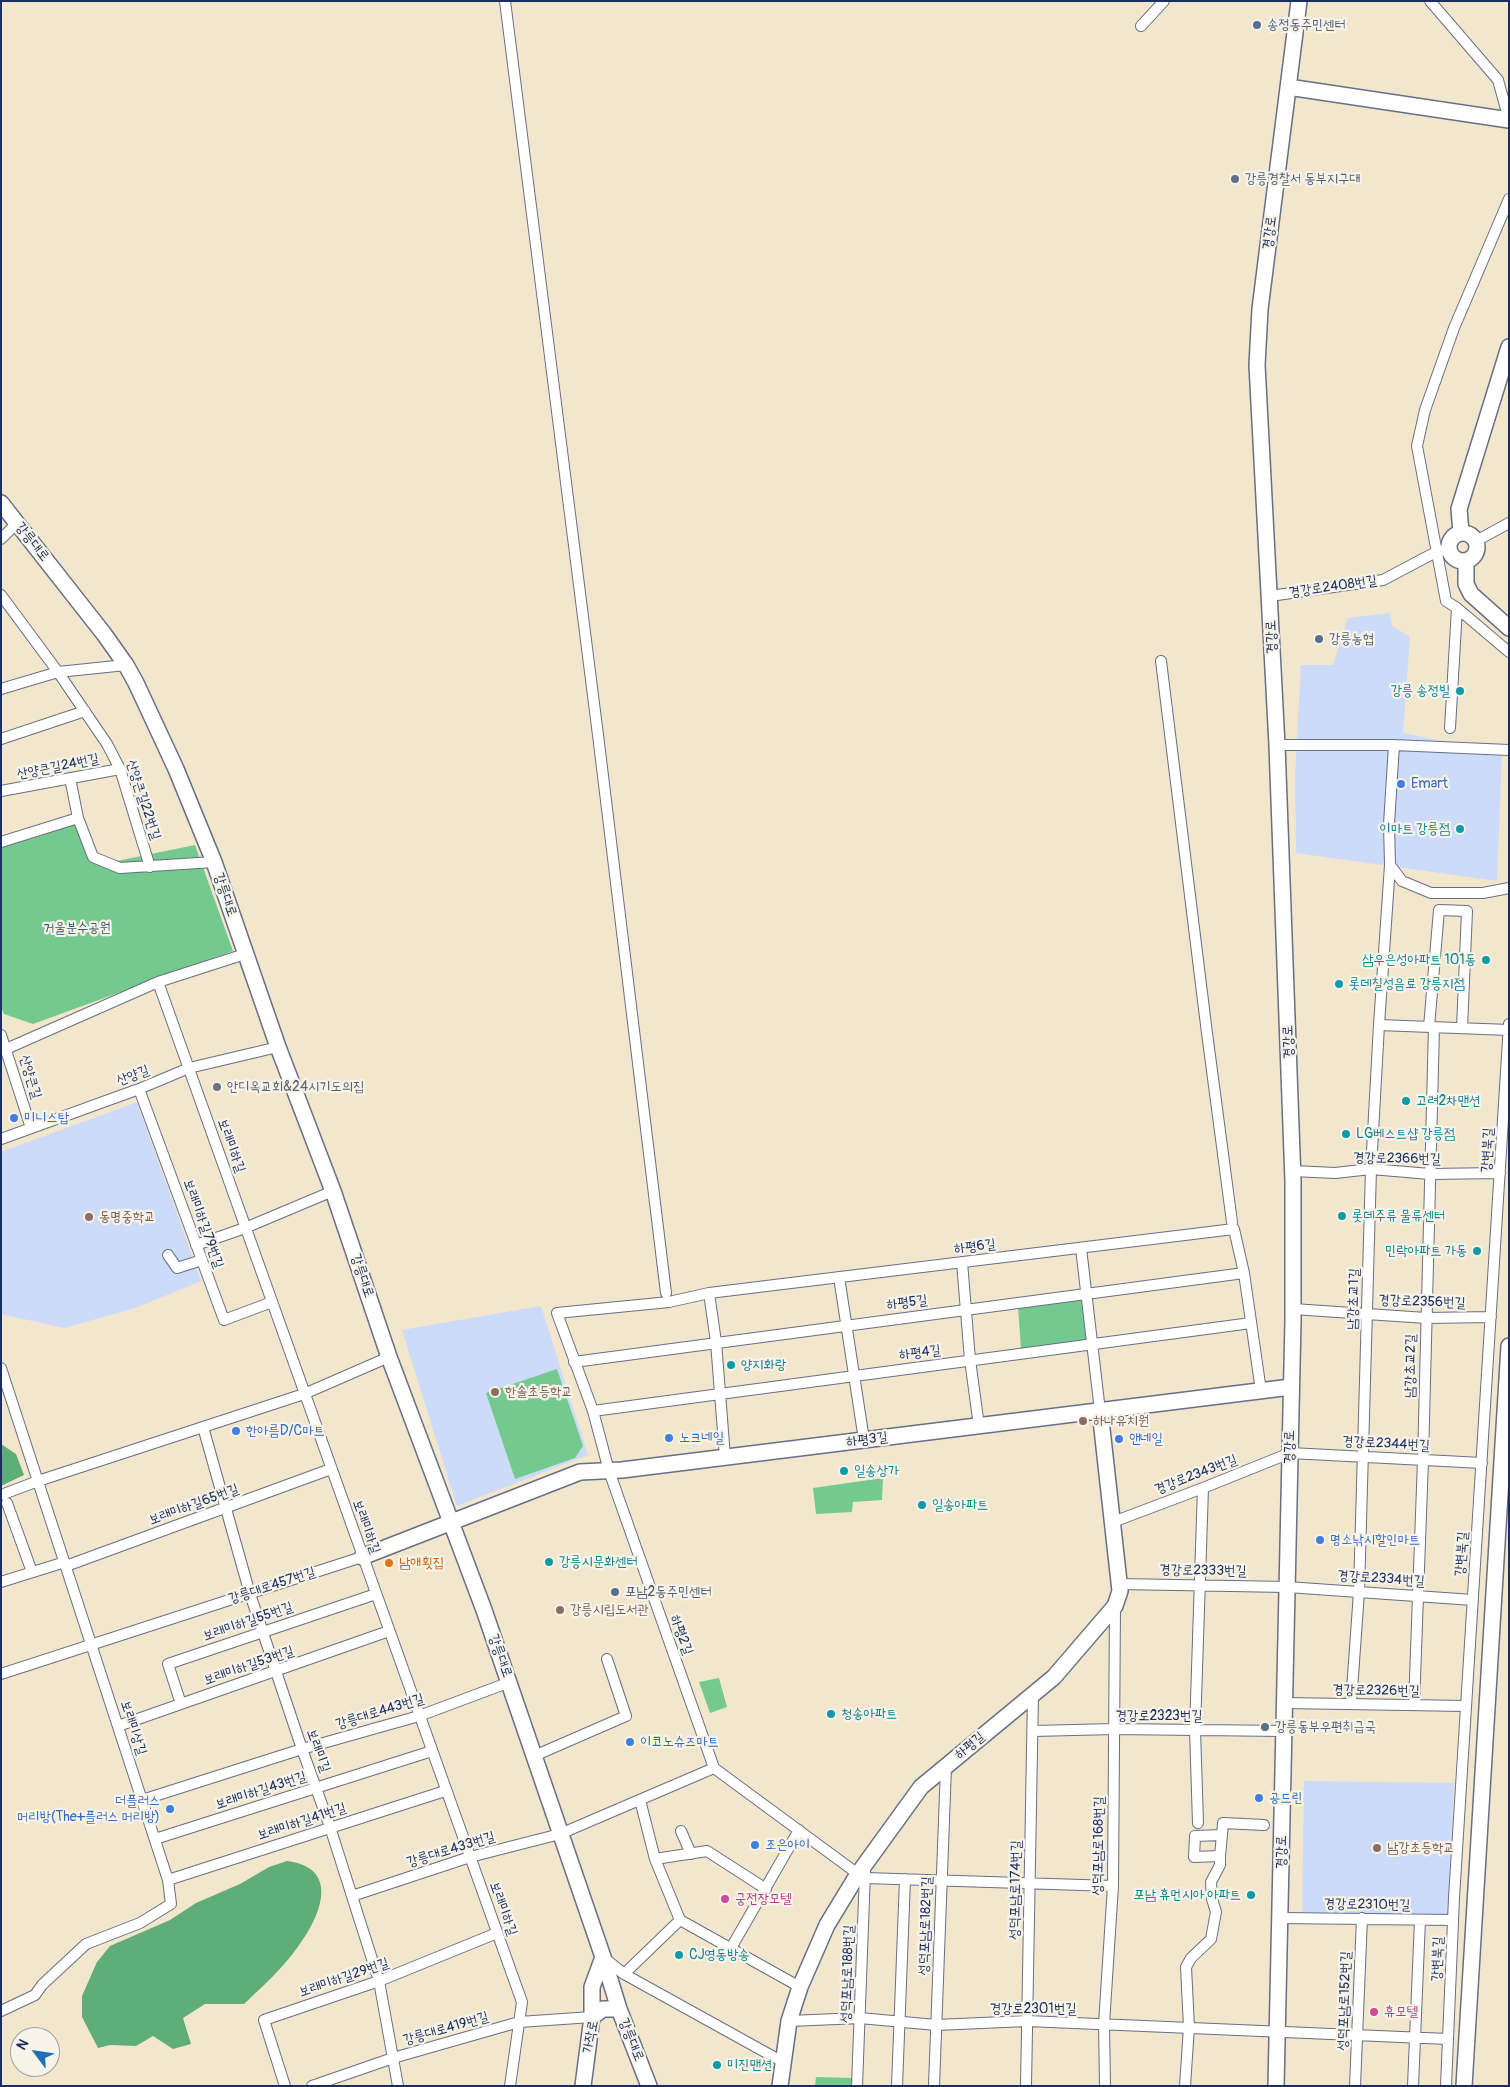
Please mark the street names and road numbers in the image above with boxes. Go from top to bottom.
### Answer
street label: 경강로 [1260,215,1280,251]
street label: 강릉대로 [12,519,52,565]
street label: 경강로2408번길 [1288,572,1378,602]
street label: 경강로 [1263,620,1281,654]
street label: 산양큰길24번길 [15,751,101,783]
street label: 산양큰길22번길 [122,758,164,842]
street label: 강릉대로 [210,871,240,919]
street label: 경강로 [1280,1025,1298,1059]
street label: 산양큰길 [15,1053,45,1101]
street label: 산양길 [114,1062,152,1090]
street label: 보래미하길 [213,1117,249,1175]
street label: 강변북길 [1478,1127,1498,1173]
street label: 경강로2366번길 [1353,1150,1441,1168]
street label: 보래미하길79번길 [179,1177,227,1271]
street label: 하평6길 [953,1236,997,1258]
street label: 강릉대로 [347,1252,377,1300]
street label: 남강초교1길 [1345,1268,1363,1330]
street label: 하평5길 [885,1292,929,1314]
street label: 경강로2356번길 [1378,1292,1466,1312]
street label: 남강초교2길 [1402,1334,1420,1398]
street label: 하평4길 [898,1342,942,1364]
street label: 하평3길 [845,1429,889,1451]
street label: 경강로 [1281,1430,1299,1464]
street label: 경강로2344번길 [1342,1433,1430,1455]
street label: 경강로2343번길 [1152,1451,1240,1499]
street label: 보래미하길65번길 [147,1481,241,1529]
street label: 보래미하길 [348,1498,384,1556]
street label: 강변북길 [1452,1531,1472,1577]
street label: 경강로2333번길 [1159,1562,1247,1580]
street label: 강릉대로457번길 [226,1564,318,1608]
street label: 경강로2334번길 [1337,1568,1425,1590]
street label: 보래미하길55번길 [201,1599,295,1645]
street label: 하평2길 [666,1613,696,1657]
street label: 강릉대로 [484,1632,516,1680]
street label: 보래미하길53번길 [202,1643,296,1689]
street label: 경강로2326번길 [1332,1682,1420,1700]
street label: 강릉대로443번길 [334,1691,426,1733]
street label: 보래미상길 [116,1699,150,1757]
street label: 경강로2323번길 [1116,1708,1202,1724]
street label: 보래미길 [302,1727,334,1775]
street label: 하평길 [952,1729,988,1763]
street label: 보래미하길43번길 [213,1768,309,1814]
street label: 성덕포남로168번길 [1090,1796,1108,1896]
street label: 보래미하길41번길 [255,1800,349,1844]
street label: 강릉대로433번길 [405,1829,497,1871]
street label: 경강로 [1273,1835,1291,1869]
street label: 성덕포남로174번길 [1007,1840,1025,1940]
street label: 성덕포남로182번길 [916,1876,936,1976]
street label: 보래미하길 [485,1880,521,1938]
street label: 경강로2310번길 [1324,1896,1410,1914]
street label: 성덕포남로188번길 [838,1925,858,2023]
street label: 강변북길 [1429,1936,1447,1982]
street label: 성덕포남로152번길 [1335,1951,1355,2051]
street label: 보래미하길29번길 [297,1955,391,2001]
street label: 경강로2301번길 [990,2001,1076,2017]
street label: 강릉대로419번길 [401,2009,491,2049]
street label: 강릉대로 [615,2016,647,2064]
street label: 가작로 [580,2019,602,2055]

